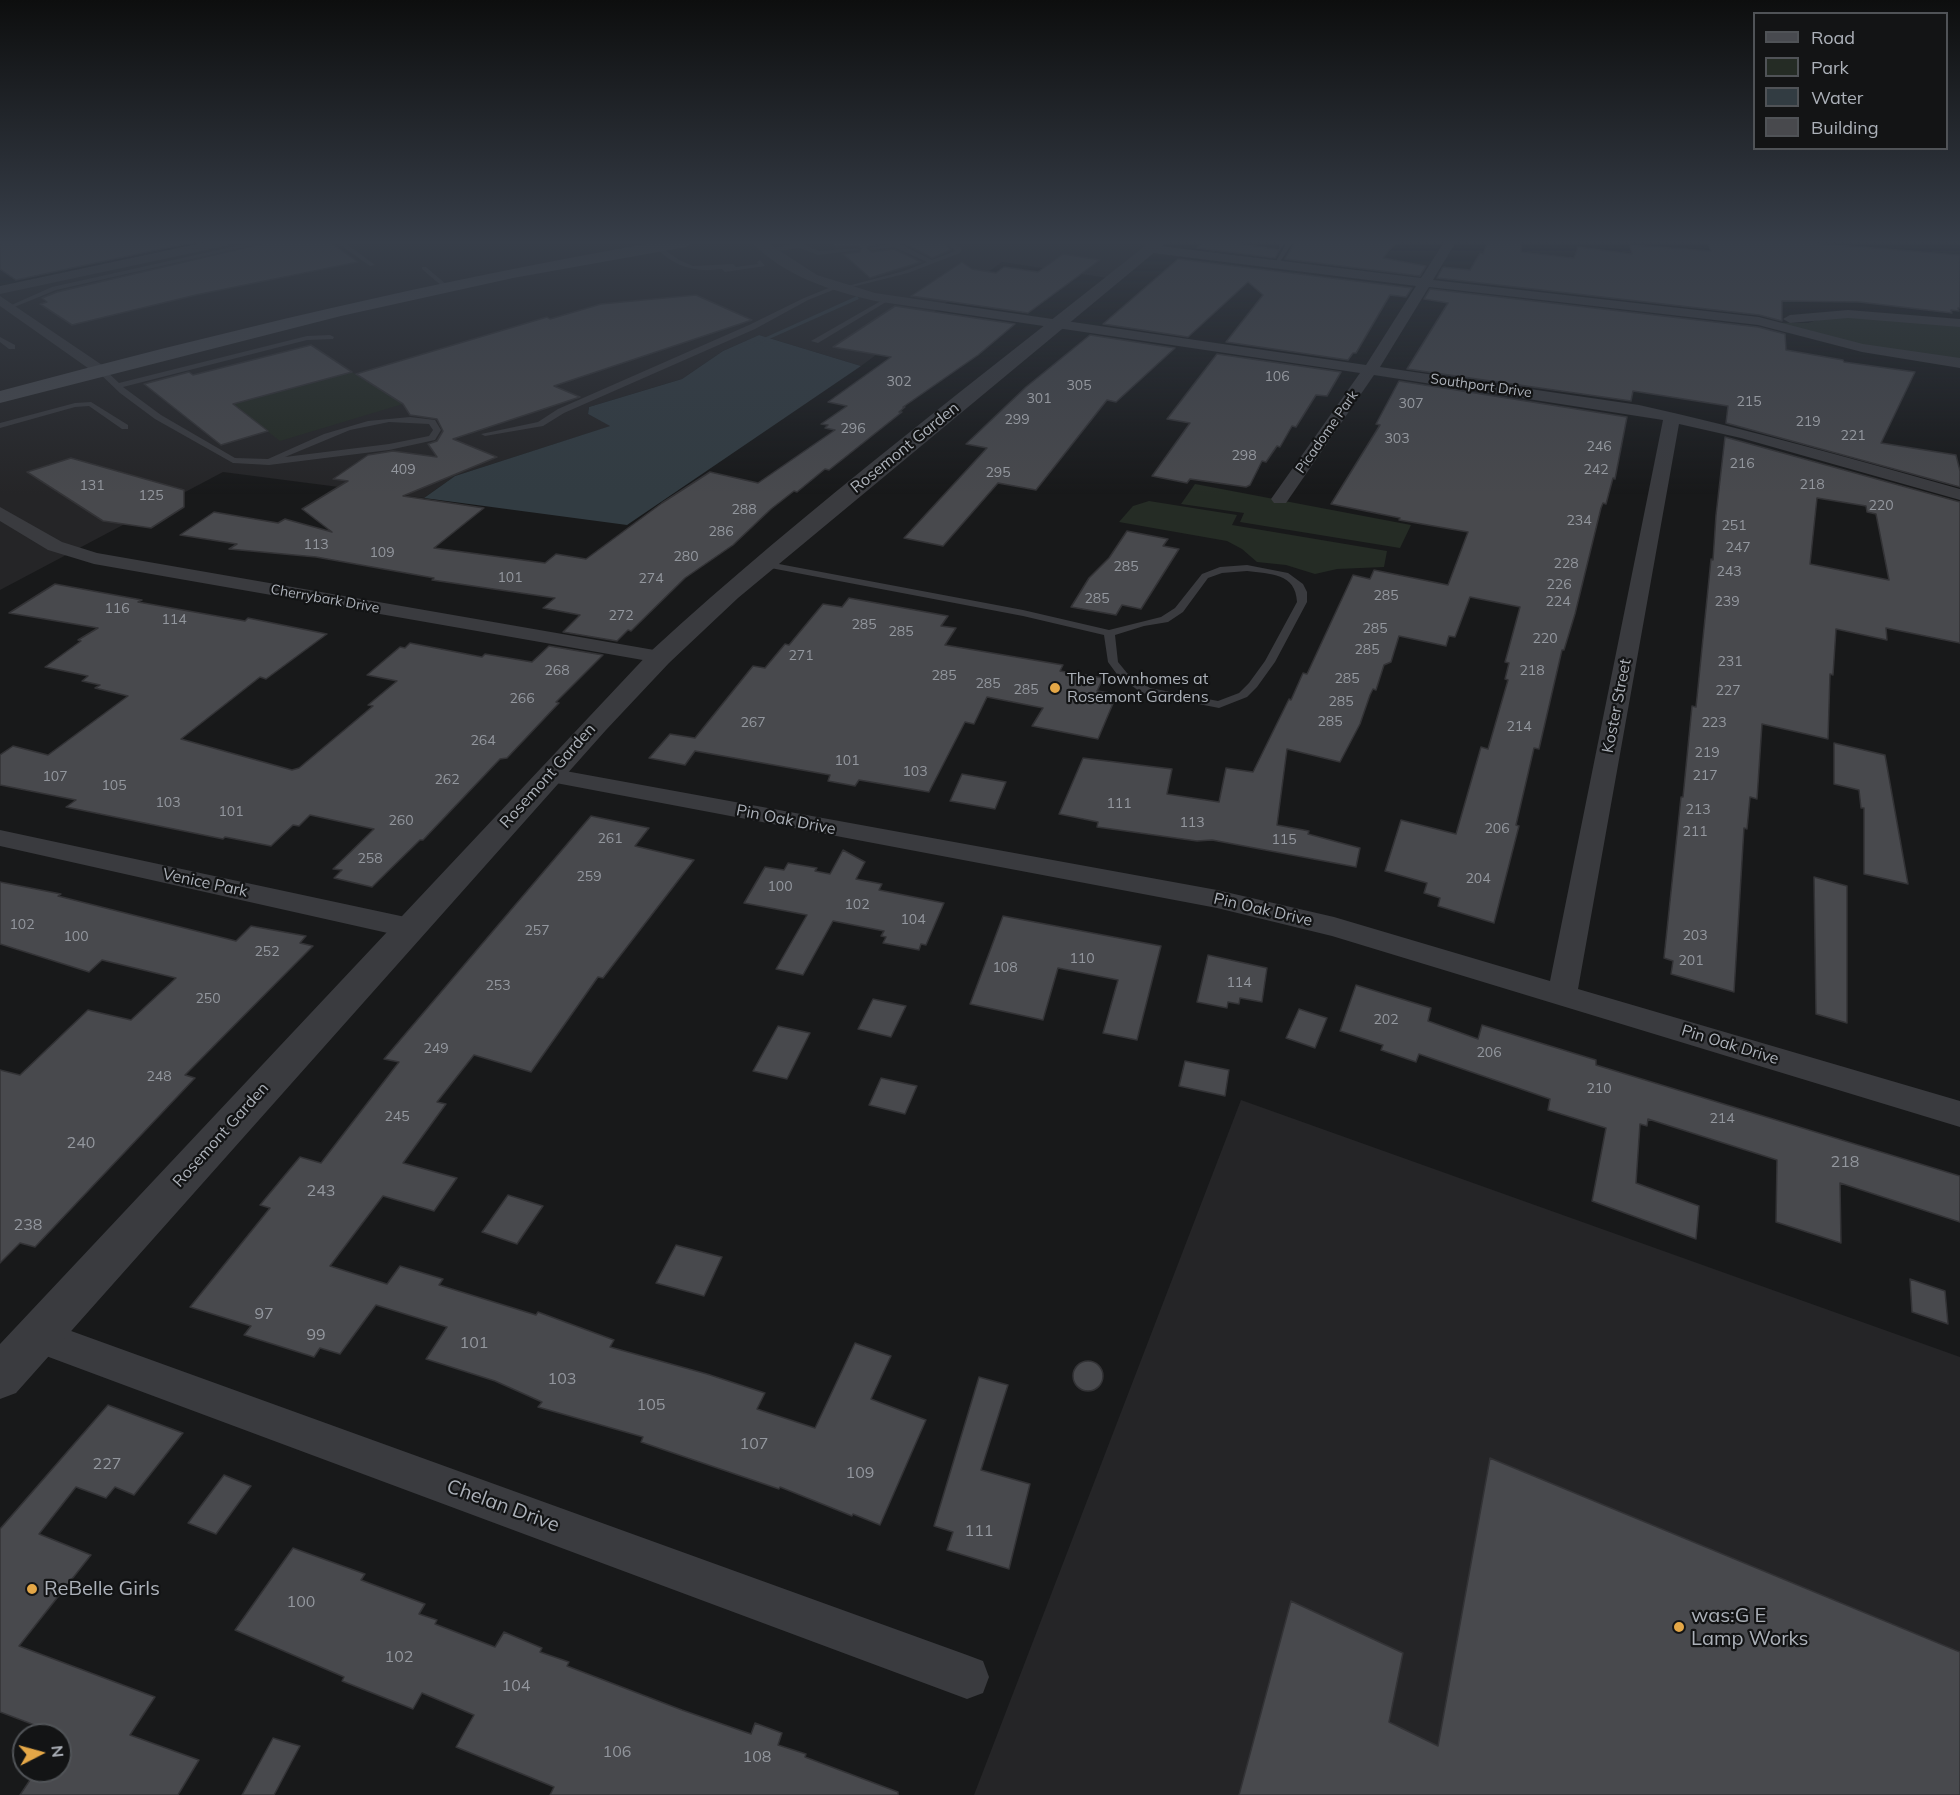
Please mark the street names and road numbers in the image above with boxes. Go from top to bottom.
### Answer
street label: Southport Drive [1429,371,1533,401]
street label: Picadome Park [1292,387,1362,477]
street label: Rosemont Garden [847,398,963,498]
street label: Cherrybark Drive [269,581,381,617]
street label: Koster Street [1598,657,1636,755]
street label: Rosemont Garden [496,720,600,832]
street label: Pin Oak Drive [735,801,837,839]
street label: Venice Park [161,865,249,901]
street label: Pin Oak Drive [1212,889,1314,931]
street label: Pin Oak Drive [1679,1021,1781,1069]
street label: Rosemont Garden [169,1079,273,1191]
street label: Chelan Drive [443,1474,563,1538]

